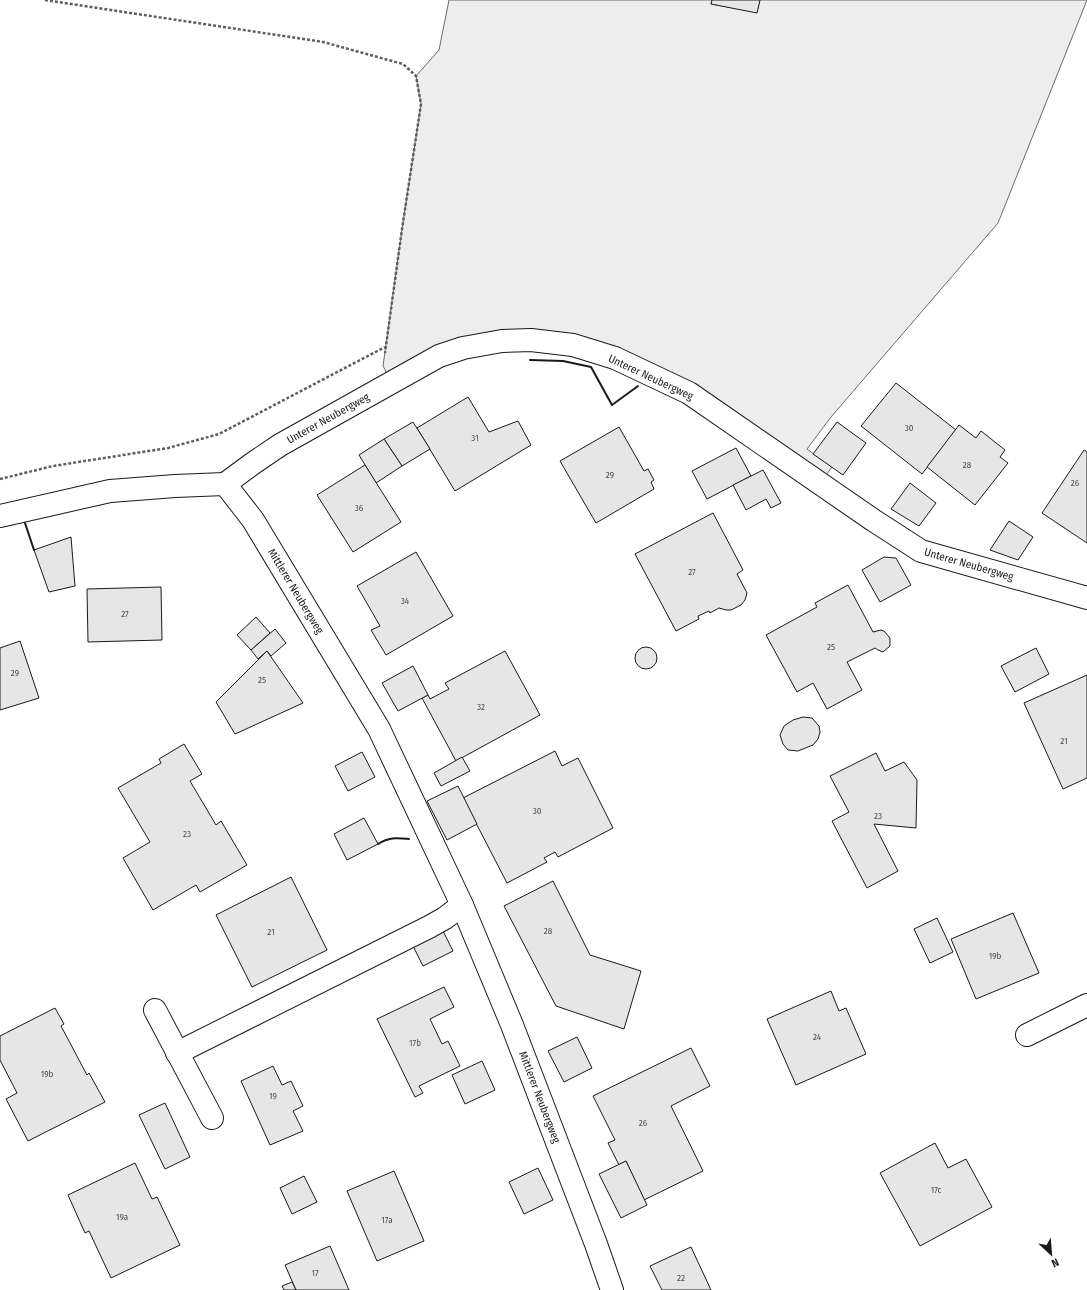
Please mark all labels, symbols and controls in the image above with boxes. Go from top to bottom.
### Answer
street label: Unterer Neubergweg [606,352,696,403]
street label: Unterer Neubergweg [285,390,372,447]
house number: 30 [905,423,914,433]
house number: 31 [471,433,479,443]
house number: 28 [963,460,972,470]
house number: 29 [606,470,614,480]
house number: 26 [1071,478,1080,488]
house number: 36 [355,503,364,513]
street label: Mittlerer Neubergweg [265,546,327,637]
street label: Unterer Neubergweg [923,546,1016,584]
house number: 27 [688,567,696,577]
house number: 34 [401,596,410,606]
house number: 27 [121,609,129,619]
house number: 25 [827,642,835,652]
house number: 29 [11,668,19,678]
house number: 25 [258,675,266,685]
house number: 32 [477,702,485,712]
house number: 21 [1060,736,1068,746]
house number: 30 [533,806,542,816]
house number: 23 [874,811,882,821]
house number: 23 [183,829,191,839]
house number: 28 [544,926,553,936]
house number: 21 [267,927,275,937]
house number: 19b [989,951,1002,961]
house number: 24 [813,1032,822,1042]
house number: 17b [409,1038,421,1048]
street label: Mittlerer Neubergweg [516,1049,563,1146]
house number: 19b [41,1069,54,1079]
house number: 19 [269,1091,277,1101]
house number: 26 [639,1118,648,1128]
house number: 17c [931,1185,942,1195]
house number: 19a [116,1212,129,1222]
house number: 17a [381,1215,393,1225]
north arrow [1031,1234,1071,1274]
text: N [1049,1255,1061,1270]
house number: 17 [311,1268,319,1278]
house number: 22 [677,1273,685,1283]

